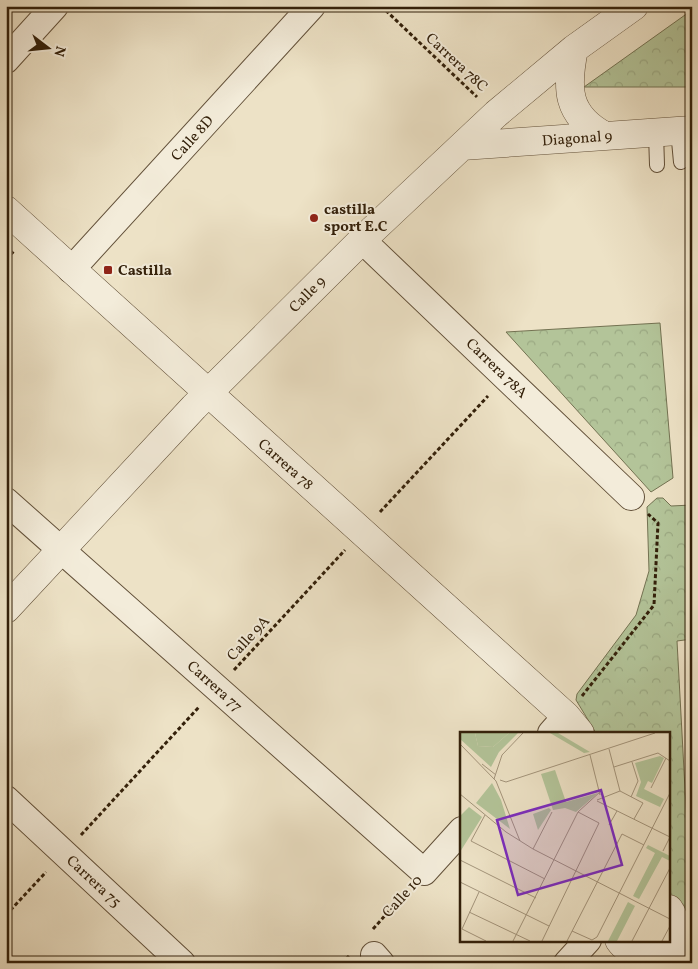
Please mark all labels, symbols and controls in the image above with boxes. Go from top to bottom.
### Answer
north arrow [22,22,72,72]
street label: Carrera 78C [420,29,492,97]
text: N [49,44,70,59]
street label: Calle 8D [167,112,219,166]
street label: Diagonal 9 [541,127,613,152]
place label: castilla sport E.C [324,200,388,238]
marker: castilla sport E.C [308,212,320,224]
place label: Castilla [118,261,172,282]
marker: Castilla [102,264,114,276]
street label: Calle 9 [285,272,331,318]
street label: Carrera 78A [460,334,532,404]
street label: Carrera 78 [253,435,317,496]
street label: Calle 9A [223,612,276,666]
street label: Carrera 77 [182,656,246,718]
inset map [460,732,670,942]
street label: Carrera 75 [61,851,125,913]
street label: Calle 10 [378,871,428,923]

